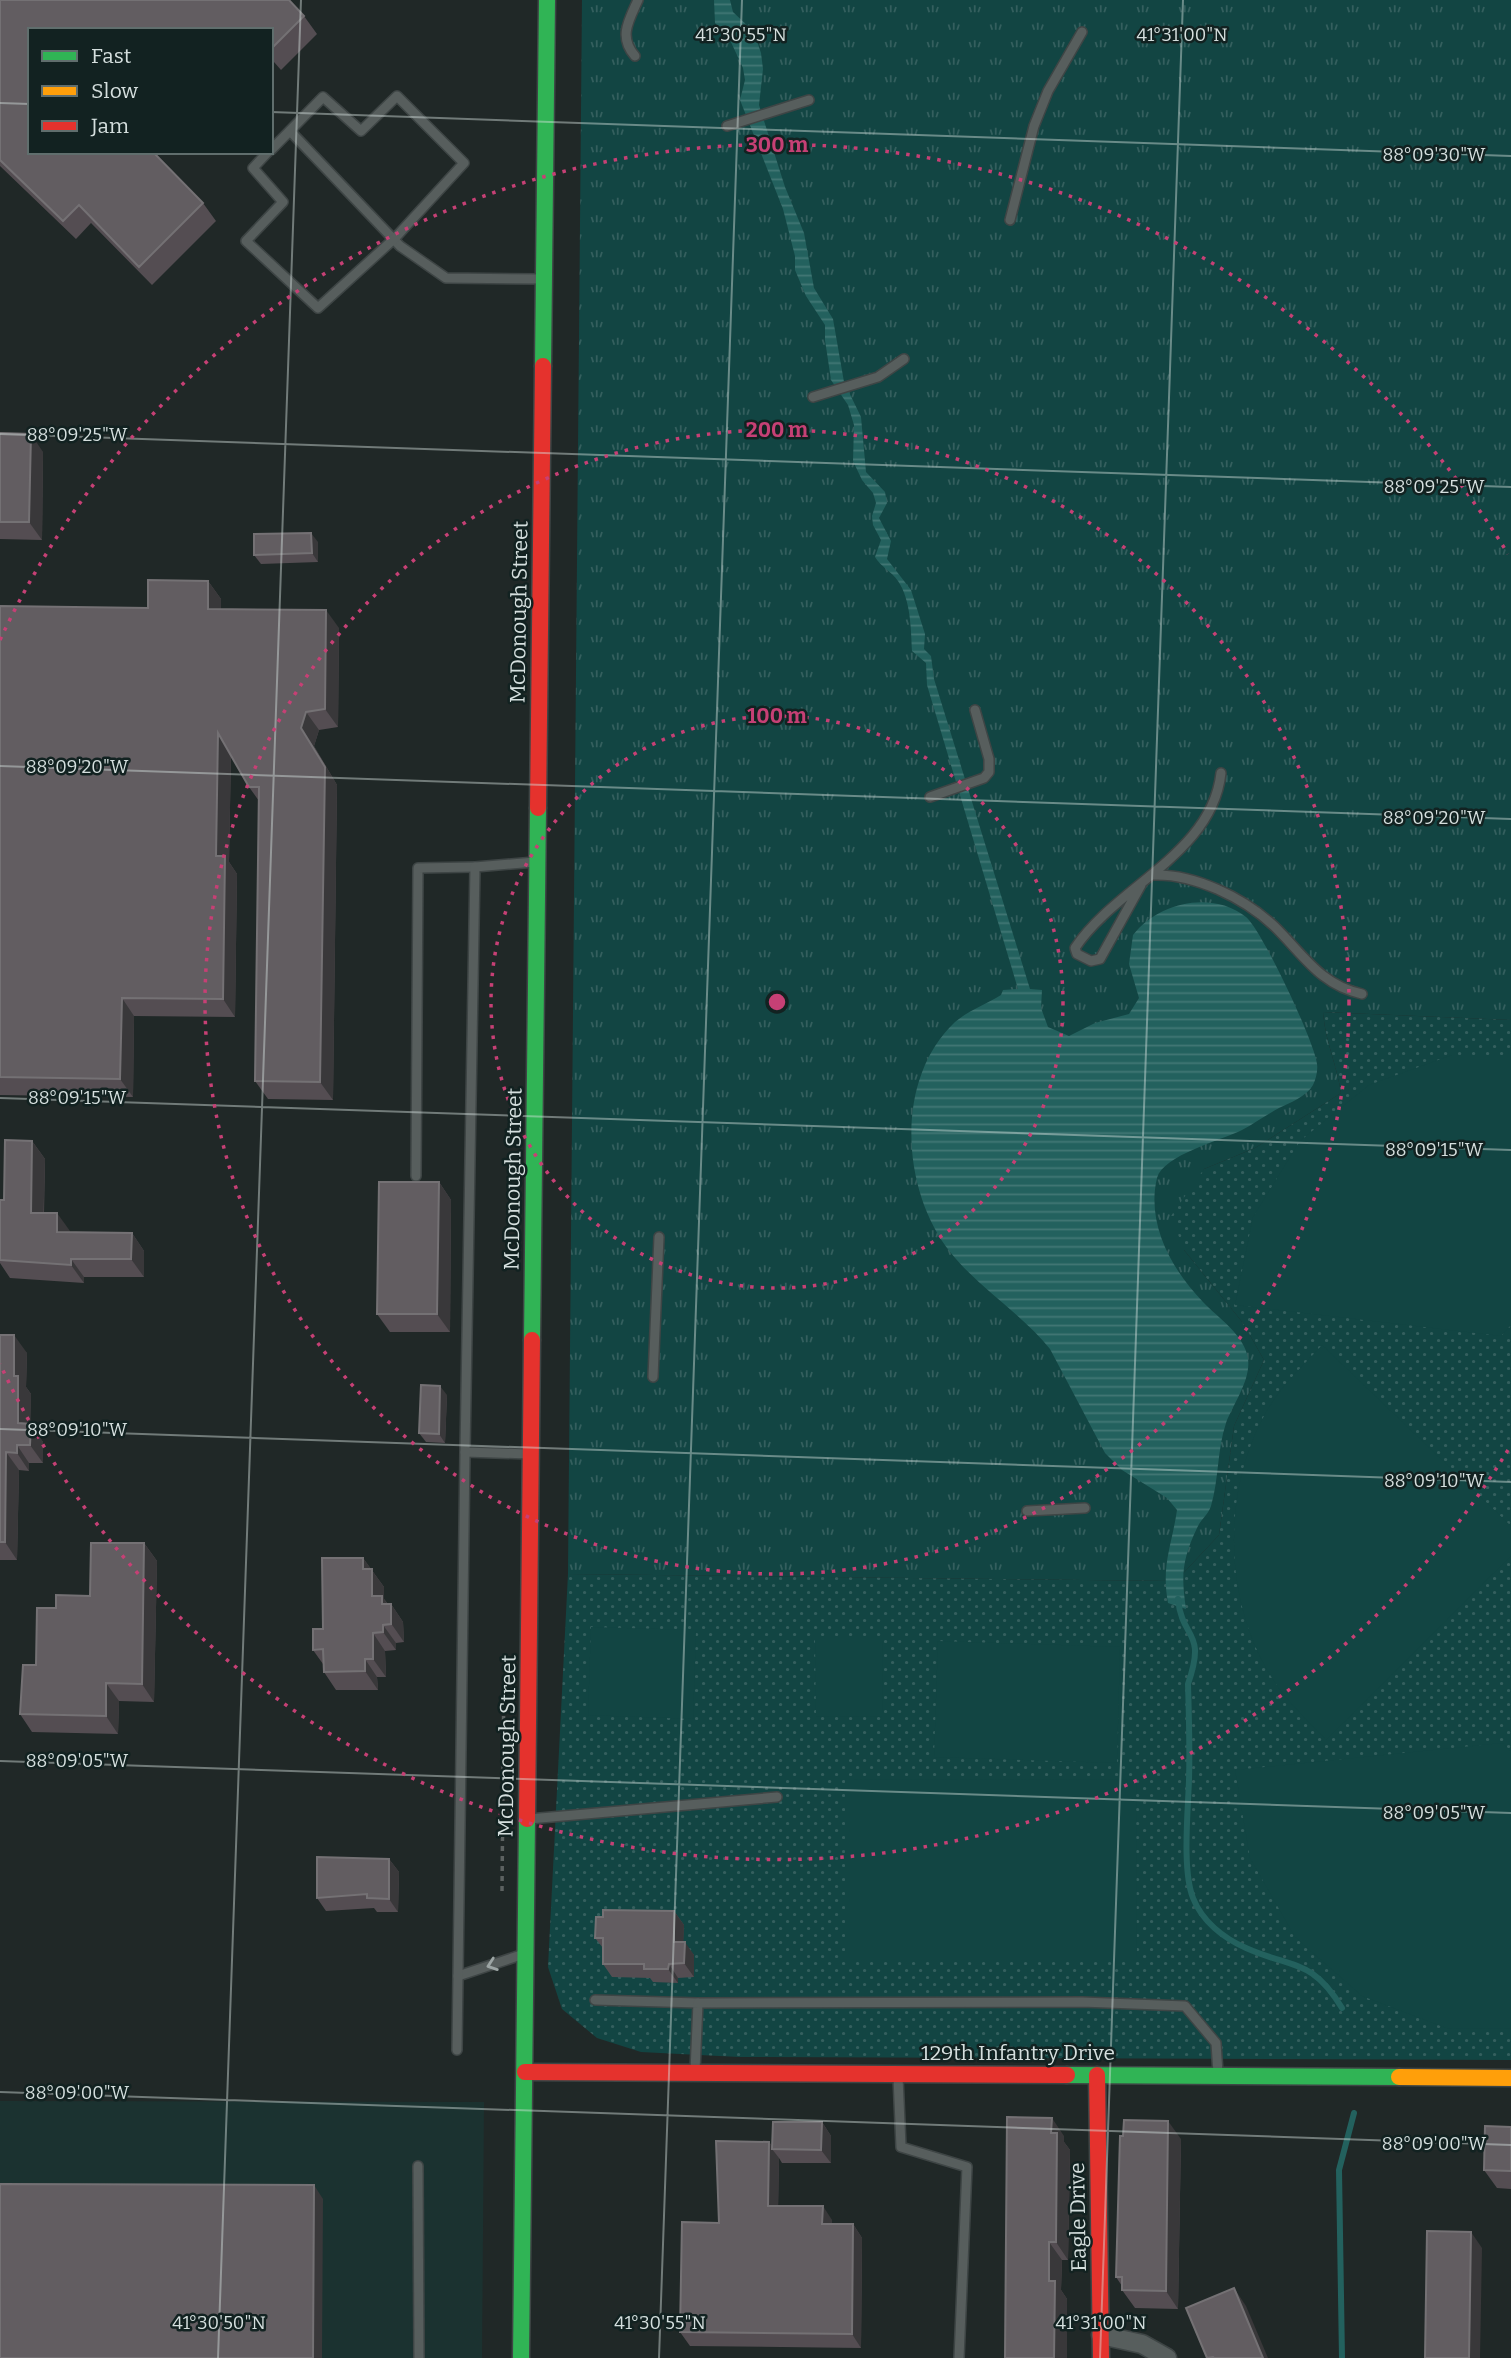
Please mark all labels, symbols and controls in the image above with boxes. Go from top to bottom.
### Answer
text: 41°30'55"N [695,24,787,46]
text: 41°31'00"N [1137,24,1228,46]
legend [28,28,273,154]
text: Fast [91,43,132,69]
text: Slow [91,78,138,104]
text: Jam [90,113,129,139]
text: 300 m [746,132,808,158]
text: 88°09'30"W [1382,144,1486,166]
text: 200 m [746,417,808,443]
text: 88°09'25"W [27,424,128,446]
text: 88°09'25"W [1384,476,1485,498]
street label: McDonough Street [504,520,534,703]
text: 100 m [747,703,807,729]
text: 88°09'20"W [26,756,129,778]
text: 88°09'20"W [1383,807,1486,829]
centre of rings [765,990,789,1014]
text: 88°09'15"W [28,1087,127,1109]
street label: McDonough Street [498,1087,528,1270]
text: 88°09'15"W [1385,1139,1484,1161]
text: 88°09'10"W [27,1419,128,1441]
text: 88°09'10"W [1384,1470,1485,1492]
street label: McDonough Street [492,1654,522,1837]
text: 88°09'05"W [26,1750,129,1772]
text: 88°09'05"W [1383,1802,1486,1824]
one-way arrow [486,1957,499,1971]
street label: 129th Infantry Drive [921,2040,1115,2066]
text: 88°09'00"W [25,2082,130,2104]
text: 88°09'00"W [1382,2133,1487,2155]
street label: Eagle Drive [1064,2162,1092,2272]
text: 41°30'50"N [172,2312,266,2334]
text: 41°30'55"N [614,2312,706,2334]
text: 41°31'00"N [1056,2312,1147,2334]

